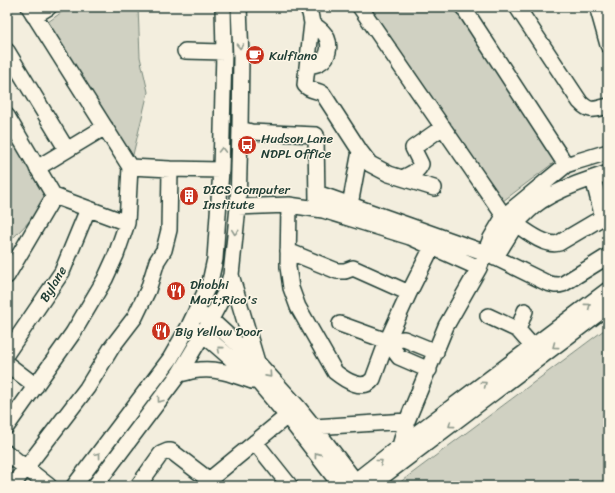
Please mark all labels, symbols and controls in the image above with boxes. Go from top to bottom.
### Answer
one-way arrow [236,43,244,49]
cafe icon: Kulfiano [244,44,266,66]
place label: Kulfiano [269,44,318,67]
place label: Hudson Lane NDPL Office [261,127,334,165]
bus stop icon: Hudson Lane NDPL Office [236,134,258,156]
one-way arrow [218,147,226,153]
place label: DICS Computer Institute [202,178,290,216]
building icon: DICS Computer Institute [178,185,200,207]
one-way arrow [231,229,240,235]
street label: Bylane [33,261,73,307]
place label: Dhobhi Mart;Rico's [190,273,258,311]
restaurant icon: Dhobhi Mart;Rico's [165,280,187,302]
one-way arrow [583,303,590,310]
restaurant icon: Big Yellow Door [150,320,172,342]
place label: Big Yellow Door [175,320,262,343]
one-way arrow [552,341,559,348]
one-way arrow [217,347,225,354]
one-way arrow [264,371,271,378]
one-way arrow [479,381,486,388]
one-way arrow [157,395,164,402]
one-way arrow [448,420,455,427]
one-way arrow [93,452,101,459]
one-way arrow [314,452,322,459]
one-way arrow [376,460,383,467]

